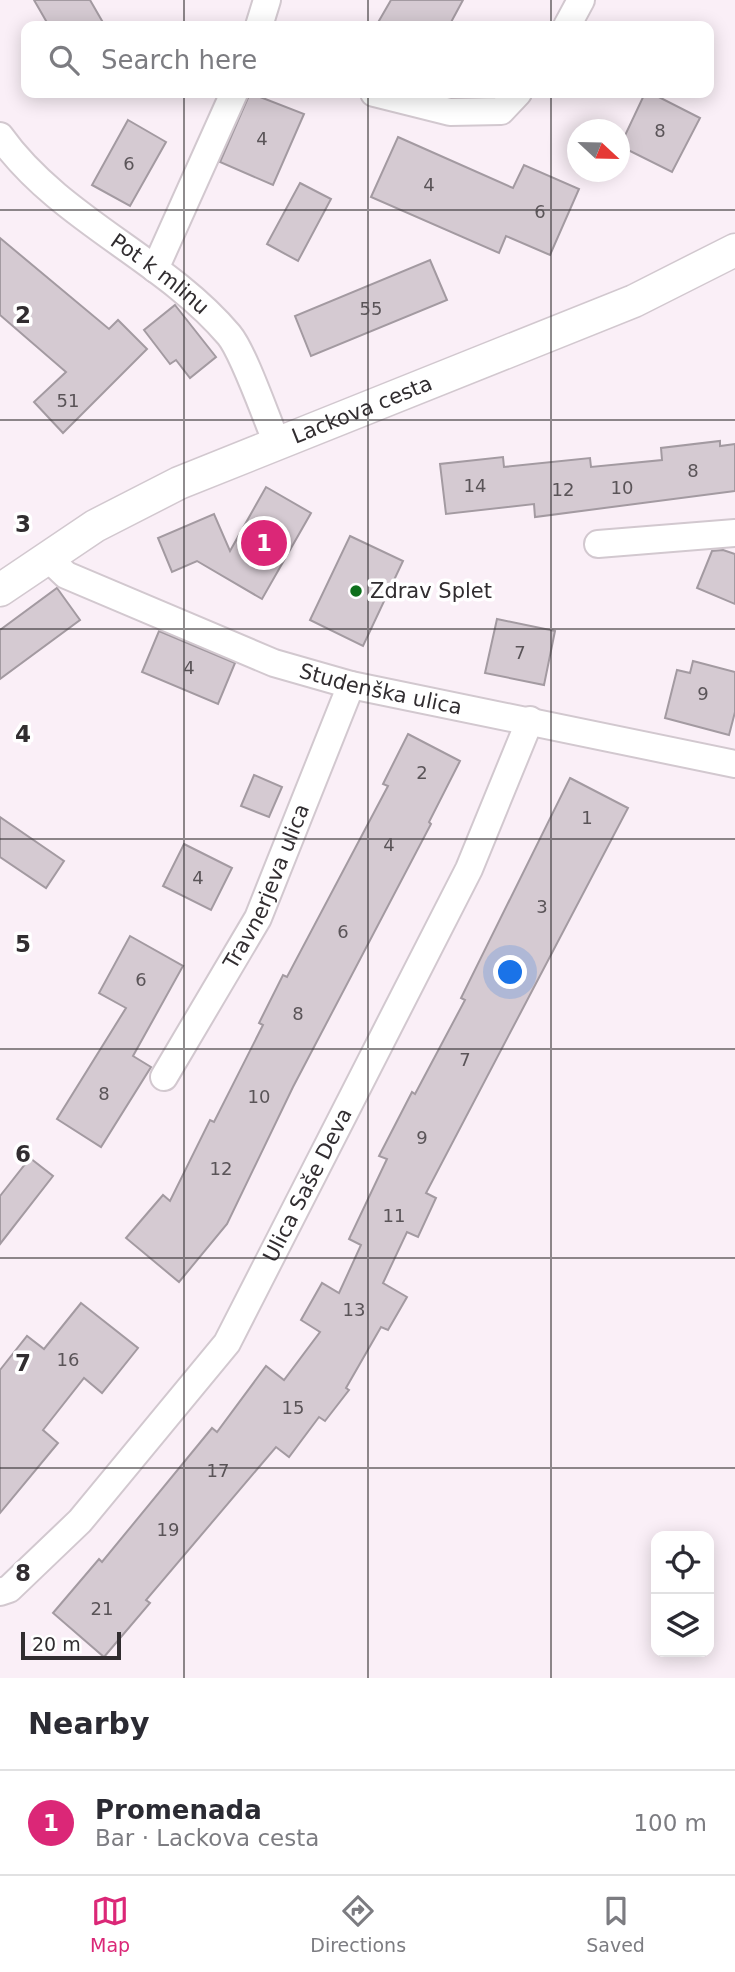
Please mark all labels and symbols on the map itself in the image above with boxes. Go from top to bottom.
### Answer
north arrow [567,119,630,182]
house number: 8 [654,120,666,141]
house number: 4 [256,128,268,149]
house number: 6 [123,153,135,174]
house number: 4 [423,174,435,195]
house number: 6 [534,201,546,222]
street label: Pot k mlinu [106,229,214,319]
house number: 55 [360,298,382,319]
text: 2 [15,302,31,328]
street label: Lackova cesta [288,371,436,449]
house number: 51 [57,390,79,411]
house number: 8 [687,460,699,481]
house number: 14 [464,475,486,496]
house number: 10 [611,477,633,498]
house number: 12 [552,479,574,500]
text: 3 [15,511,31,537]
pin: 1 [241,517,287,569]
place label: Zdrav Splet [370,579,492,603]
marker: Zdrav Splet [348,583,364,599]
house number: 7 [514,642,526,663]
house number: 4 [183,657,195,678]
street label: Studenška ulica [297,659,464,720]
house number: 9 [697,683,709,704]
text: 4 [15,721,31,747]
house number: 2 [416,762,428,783]
street label: Travnerjeva ulica [218,801,314,974]
house number: 1 [581,807,593,828]
house number: 4 [383,834,395,855]
house number: 4 [192,867,204,888]
house number: 3 [536,896,548,917]
house number: 6 [337,921,349,942]
text: 5 [15,931,31,957]
your location [493,955,527,989]
house number: 6 [135,969,147,990]
house number: 8 [292,1003,304,1024]
house number: 7 [459,1049,471,1070]
house number: 8 [98,1083,110,1104]
house number: 10 [248,1086,270,1107]
street label: Ulica Saše Deva [258,1104,357,1266]
house number: 9 [416,1127,428,1148]
text: 6 [15,1141,31,1167]
house number: 12 [210,1158,232,1179]
house number: 11 [383,1205,405,1226]
house number: 13 [343,1299,365,1320]
house number: 16 [57,1349,79,1370]
text: 7 [15,1350,31,1376]
house number: 15 [282,1397,304,1418]
house number: 17 [207,1460,229,1481]
house number: 19 [157,1519,179,1540]
text: 8 [15,1560,31,1586]
house number: 21 [91,1598,113,1619]
scale bar [21,1629,121,1661]

